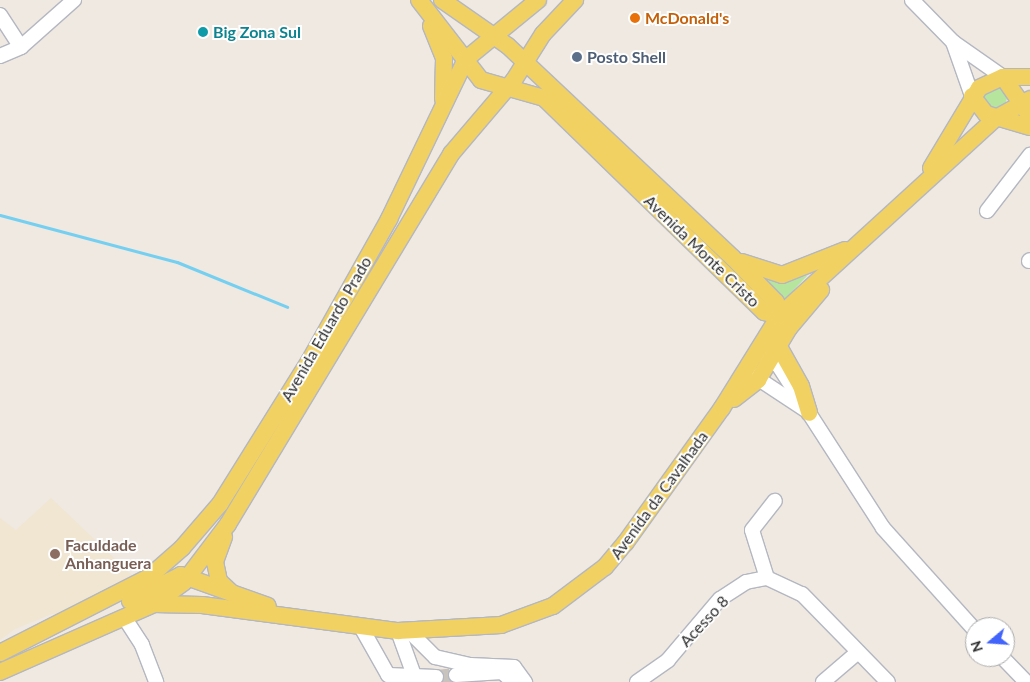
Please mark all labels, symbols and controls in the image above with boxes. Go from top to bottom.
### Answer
place label: McDonald's [645,8,729,28]
marker: McDonald's [629,12,641,24]
place label: Big Zona Sul [213,22,301,42]
marker: Big Zona Sul [197,26,209,38]
place label: Posto Shell [587,47,666,67]
marker: Posto Shell [571,51,583,63]
street label: Avenida Monte Cristo [640,191,764,311]
street label: Avenida Eduardo Prado [277,253,375,405]
street label: Avenida da Cavalhada [606,427,712,563]
place label: Faculdade Anhanguera [65,535,151,573]
marker: Faculdade Anhanguera [49,548,61,560]
street label: Acesso 8 [676,591,732,651]
north arrow [965,617,1015,667]
text: N [966,639,986,654]

